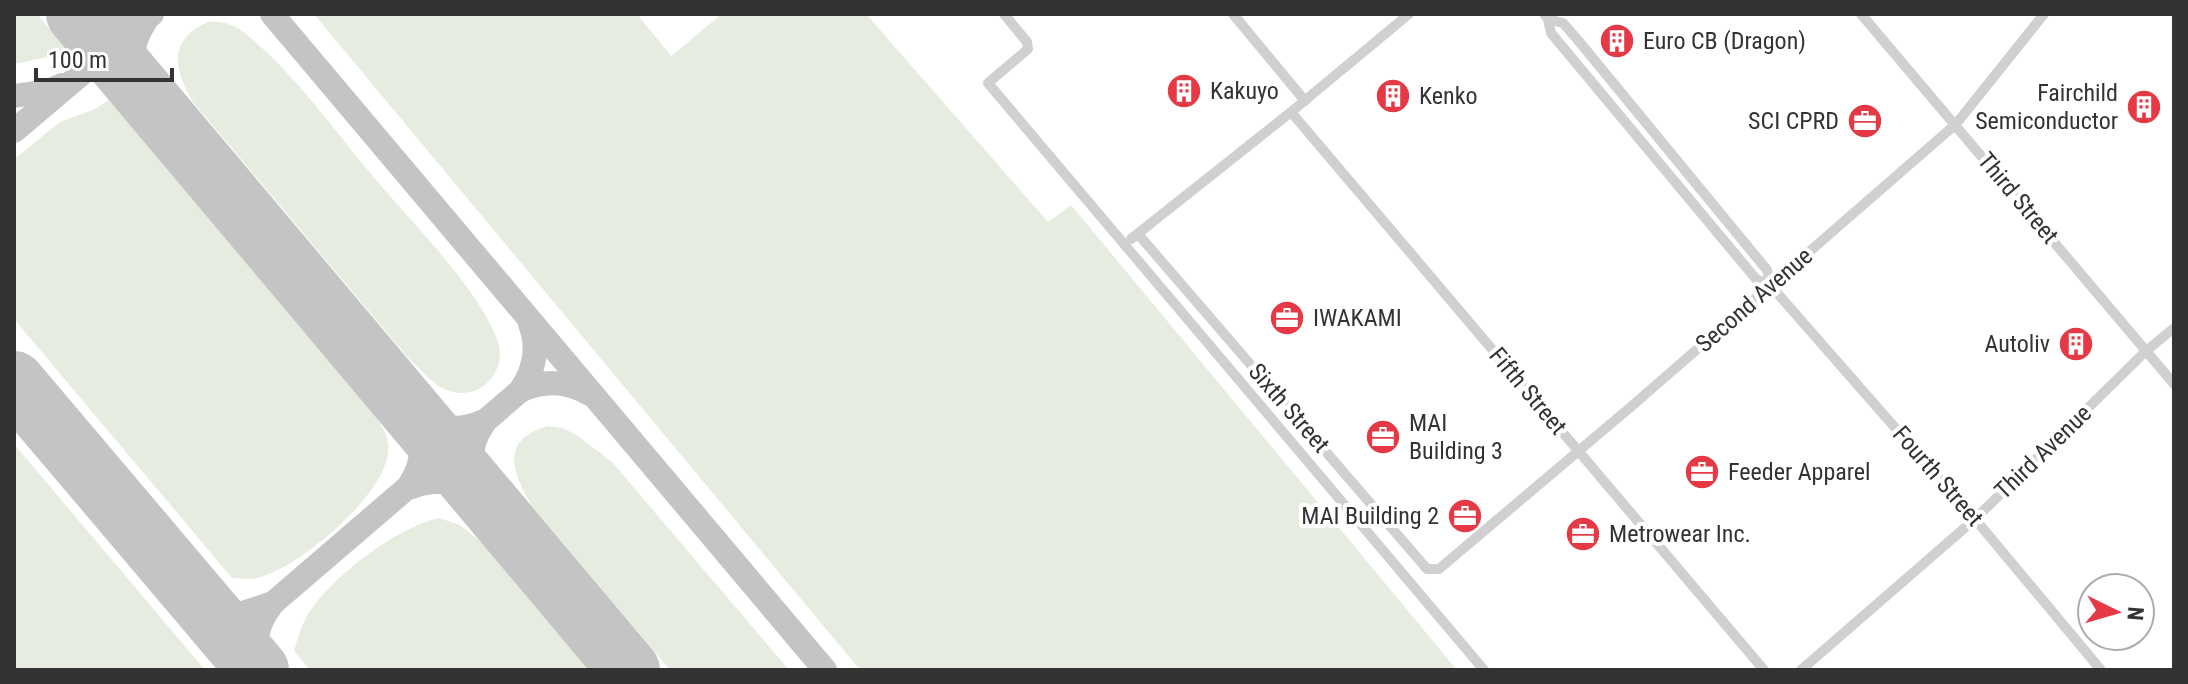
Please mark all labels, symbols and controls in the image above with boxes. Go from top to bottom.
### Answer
building icon: Euro CB (Dragon) [1598,22,1636,60]
place label: Euro CB (Dragon) [1643,27,1806,55]
scale bar [36,32,172,82]
text: 100 m [48,46,107,74]
building icon: Kakuyo [1165,72,1203,110]
place label: Kakuyo [1210,77,1279,105]
building icon: Kenko [1374,77,1412,115]
place label: Fairchild Semiconductor [1975,79,2118,135]
place label: Kenko [1419,82,1478,110]
building icon: Fairchild Semiconductor [2125,88,2163,126]
office icon: SCI CPRD [1846,102,1884,140]
place label: SCI CPRD [1748,107,1839,135]
street label: Third Street [1972,147,2064,249]
street label: Second Avenue [1690,242,1818,358]
office icon: IWAKAMI [1268,299,1306,337]
place label: IWAKAMI [1313,304,1402,332]
building icon: Autoliv [2057,325,2095,363]
place label: Autoliv [1984,330,2050,358]
street label: Fifth Street [1483,342,1573,440]
street label: Sixth Street [1243,358,1335,458]
street label: Third Avenue [1989,399,2097,505]
place label: MAI Building 3 [1409,409,1503,465]
office icon: MAI Building 3 [1364,418,1402,456]
street label: Fourth Street [1887,420,1989,532]
office icon: Feeder Apparel [1683,453,1721,491]
place label: Feeder Apparel [1728,458,1871,486]
office icon: MAI Building 2 [1446,497,1484,535]
place label: MAI Building 2 [1301,502,1439,530]
office icon: Metrowear Inc. [1564,515,1602,553]
place label: Metrowear Inc. [1609,520,1751,548]
north arrow [2076,572,2156,652]
text: N [2122,606,2148,622]

